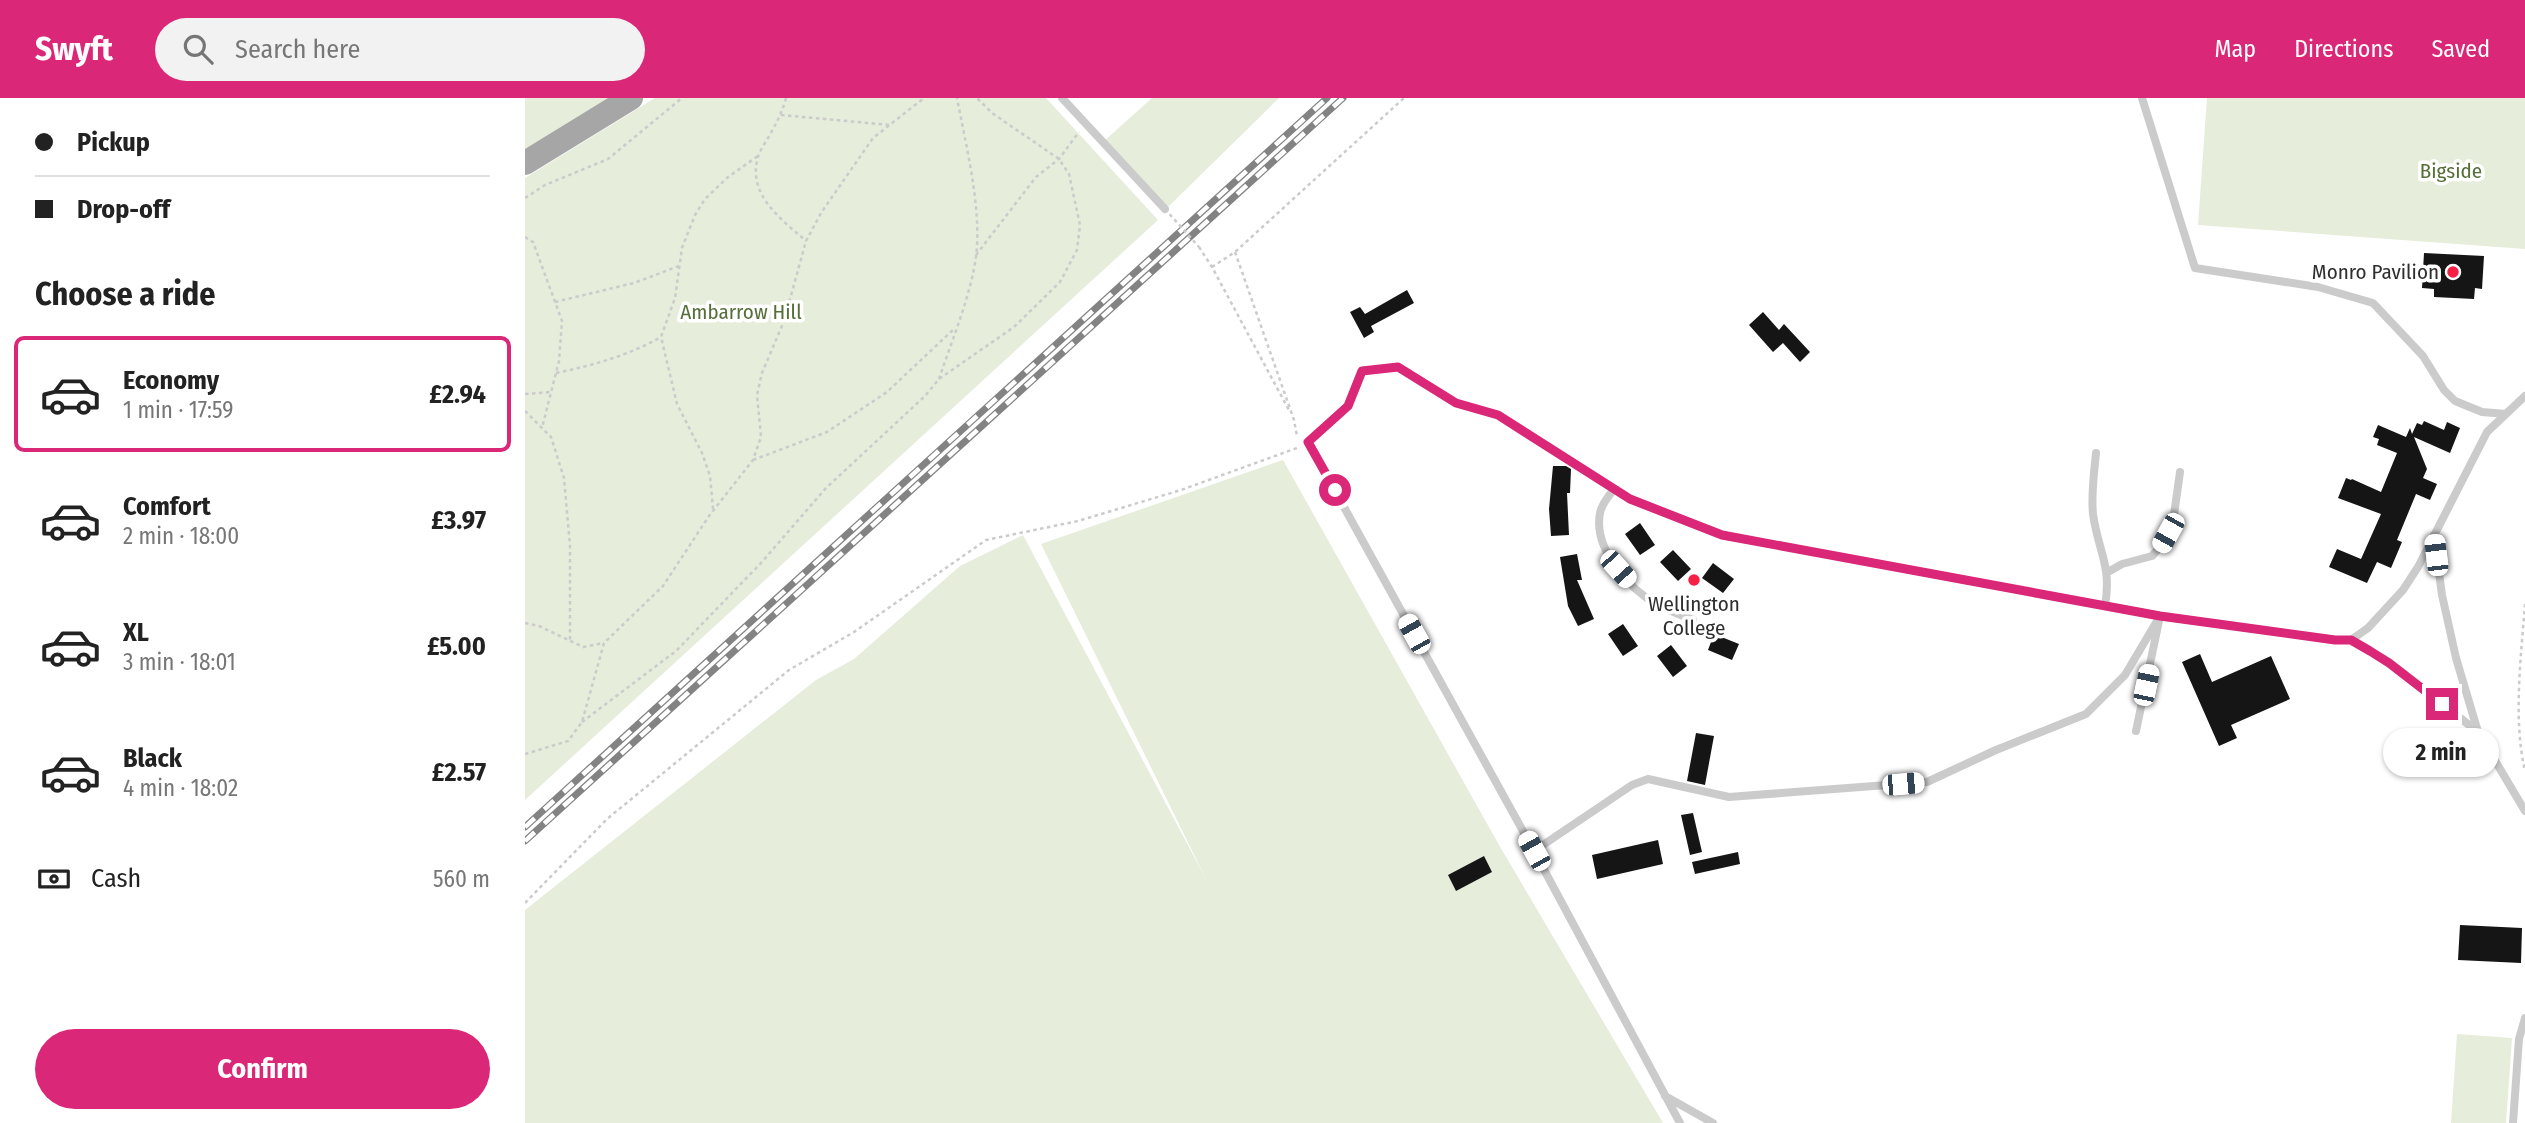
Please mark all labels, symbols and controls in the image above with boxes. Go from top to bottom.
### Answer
search box [155,18,645,81]
text: Swyft [35,29,113,69]
icon: search [179,30,217,68]
text: Search here [235,34,360,65]
text: Map [2215,35,2256,63]
text: Directions [2294,35,2393,63]
text: Saved [2431,35,2490,63]
text: Pickup [77,127,150,158]
park label: Bigside [2420,158,2482,184]
text: Drop-off [77,194,170,225]
place label: Monro Pavilion [2312,259,2439,285]
marker: Monro Pavilion [2445,264,2461,280]
text: Choose a ride [35,275,216,313]
park label: Ambarrow Hill [680,299,802,325]
icon: car [39,363,102,426]
text: Economy [123,365,219,396]
text: £2.94 [429,379,486,410]
text: 1 min · 17:59 [123,396,233,424]
route start [1319,474,1351,506]
icon: car [39,489,102,552]
text: Comfort [123,491,211,522]
text: £3.97 [431,505,486,536]
car [2149,510,2188,556]
text: 2 min · 18:00 [123,522,239,550]
car [2424,533,2449,577]
car [1597,546,1640,592]
marker: Wellington College [1686,572,1702,588]
place label: Wellington College [1648,591,1740,641]
car [1395,611,1434,657]
icon: car [39,615,102,678]
text: XL [123,617,149,648]
text: £5.00 [427,631,486,662]
text: 3 min · 18:01 [123,648,236,676]
car [2132,662,2161,708]
route end [2426,688,2458,720]
callout: 2 min [2384,728,2500,778]
text: 2 min [2416,738,2467,766]
icon: car [39,741,102,804]
text: Black [123,743,182,774]
text: £2.57 [432,757,486,788]
car [1882,772,1925,796]
text: 4 min · 18:02 [123,774,238,802]
car [1515,828,1554,874]
icon: cash [35,860,73,898]
text: Cash [91,863,141,894]
text: 560 m [433,865,490,893]
button: Confirm [35,1029,490,1109]

